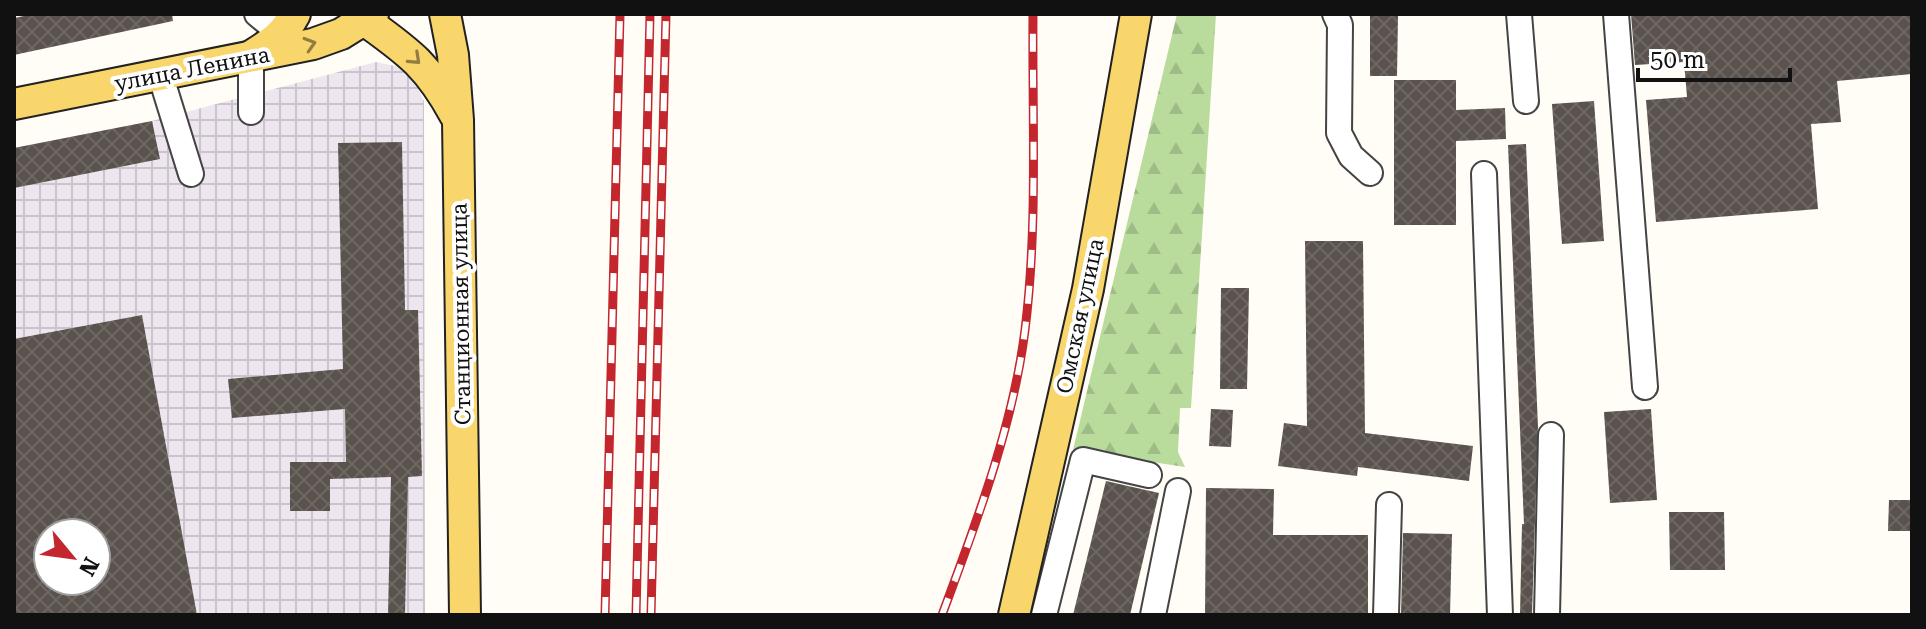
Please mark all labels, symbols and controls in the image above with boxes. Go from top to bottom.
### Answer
scale bar [1638,32,1790,82]
one-way arrow [302,37,316,53]
street label: улица Ленина [112,42,272,96]
text: 50 m [1650,46,1705,74]
one-way arrow [406,50,421,64]
street label: Станционная улица [447,203,475,425]
street label: Омская улица [1051,236,1109,396]
north arrow [32,517,112,597]
text: N [74,553,104,580]

